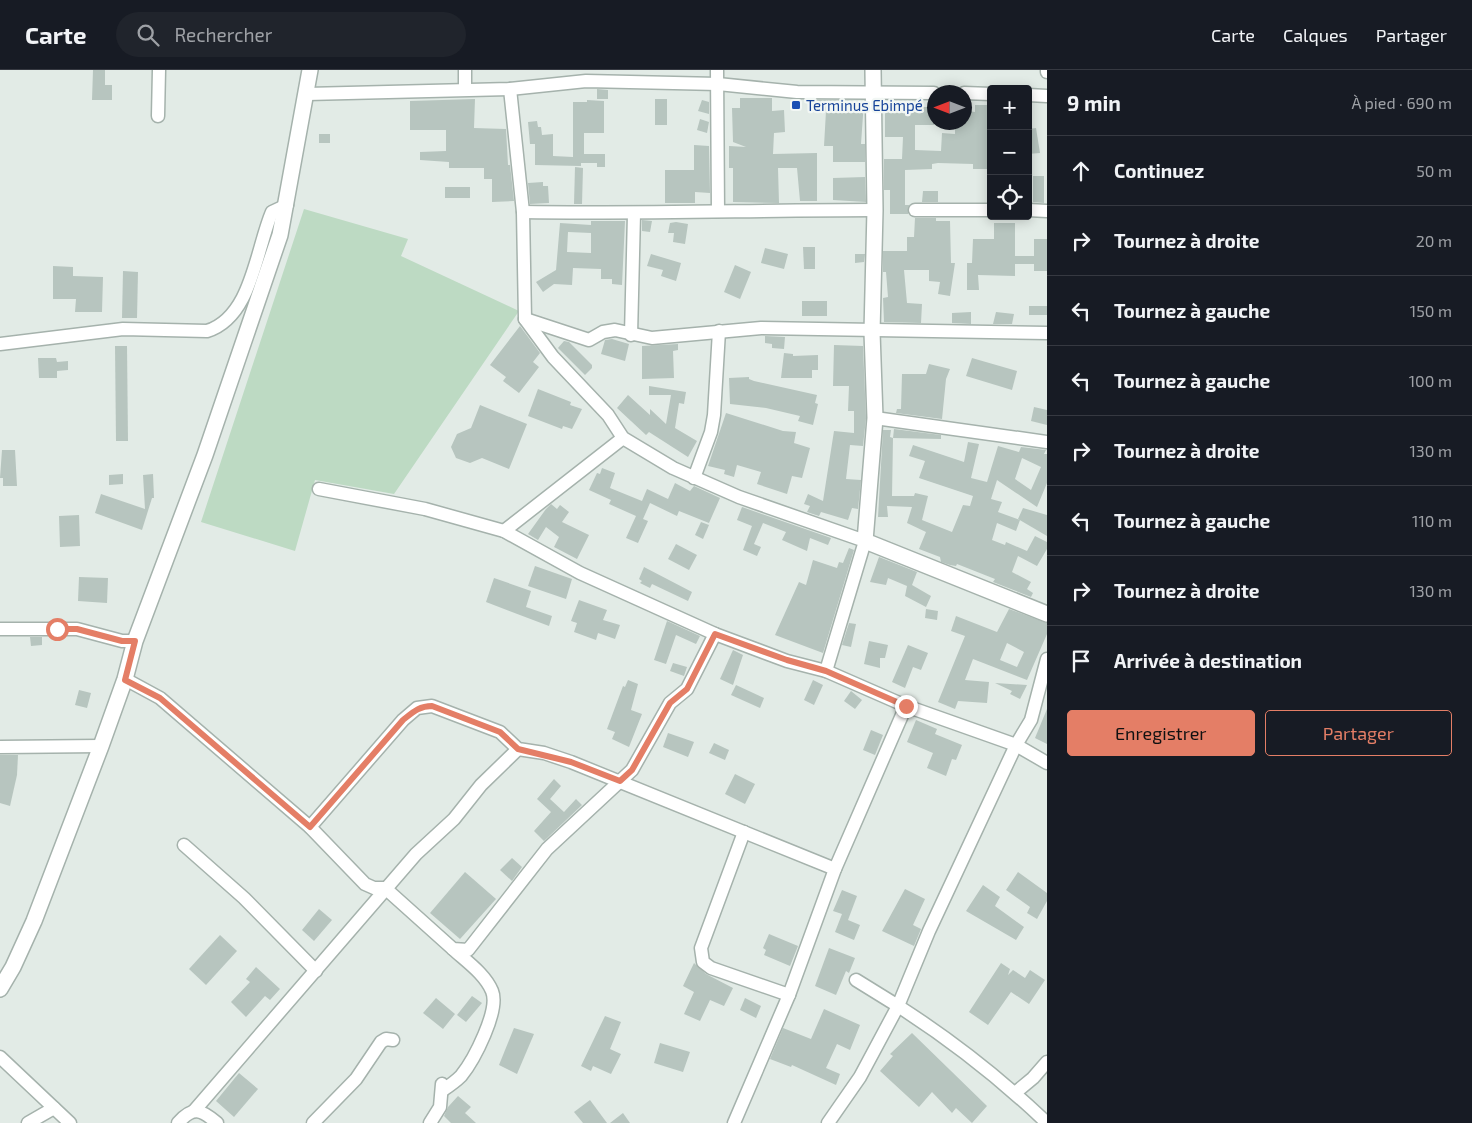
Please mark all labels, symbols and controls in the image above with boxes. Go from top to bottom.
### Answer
search box [116,12,466,57]
text: Carte [25,20,86,49]
icon: search [134,21,162,49]
text: Rechercher [174,23,272,46]
text: Carte [1211,24,1255,46]
text: Calques [1283,24,1348,46]
text: Partager [1376,24,1447,46]
north arrow [927,85,972,130]
map controls [987,85,1032,220]
button: + [987,85,1032,130]
text: 9 min [1067,90,1121,115]
text: À pied · 690 m [1351,93,1452,112]
place label: Terminus Ebimpé [806,96,923,114]
marker: Terminus Ebimpé [790,99,802,111]
button: − [987,130,1032,175]
icon: ahead [1067,157,1095,185]
text: Continuez [1114,159,1204,182]
text: 50 m [1416,161,1452,180]
button: locate [987,175,1032,220]
icon: right [1067,227,1095,255]
text: Tournez à droite [1114,229,1260,252]
text: 20 m [1416,231,1452,250]
icon: left [1067,297,1095,325]
text: Tournez à gauche [1114,299,1270,322]
text: 150 m [1410,301,1452,320]
icon: left [1067,367,1095,395]
text: Tournez à gauche [1114,369,1270,392]
text: 100 m [1409,371,1452,390]
icon: right [1067,437,1095,465]
text: Tournez à droite [1114,439,1260,462]
text: 130 m [1410,441,1452,460]
icon: left [1067,507,1095,535]
text: Tournez à gauche [1114,509,1270,532]
text: 110 m [1412,511,1452,530]
icon: right [1067,577,1095,605]
text: Tournez à droite [1114,579,1260,602]
text: 130 m [1410,581,1452,600]
route start [46,618,69,641]
icon: arrive [1067,647,1095,675]
text: Arrivée à destination [1114,649,1302,672]
route end [895,695,918,718]
button: Enregistrer [1067,710,1255,756]
button: Partager [1265,710,1452,756]

